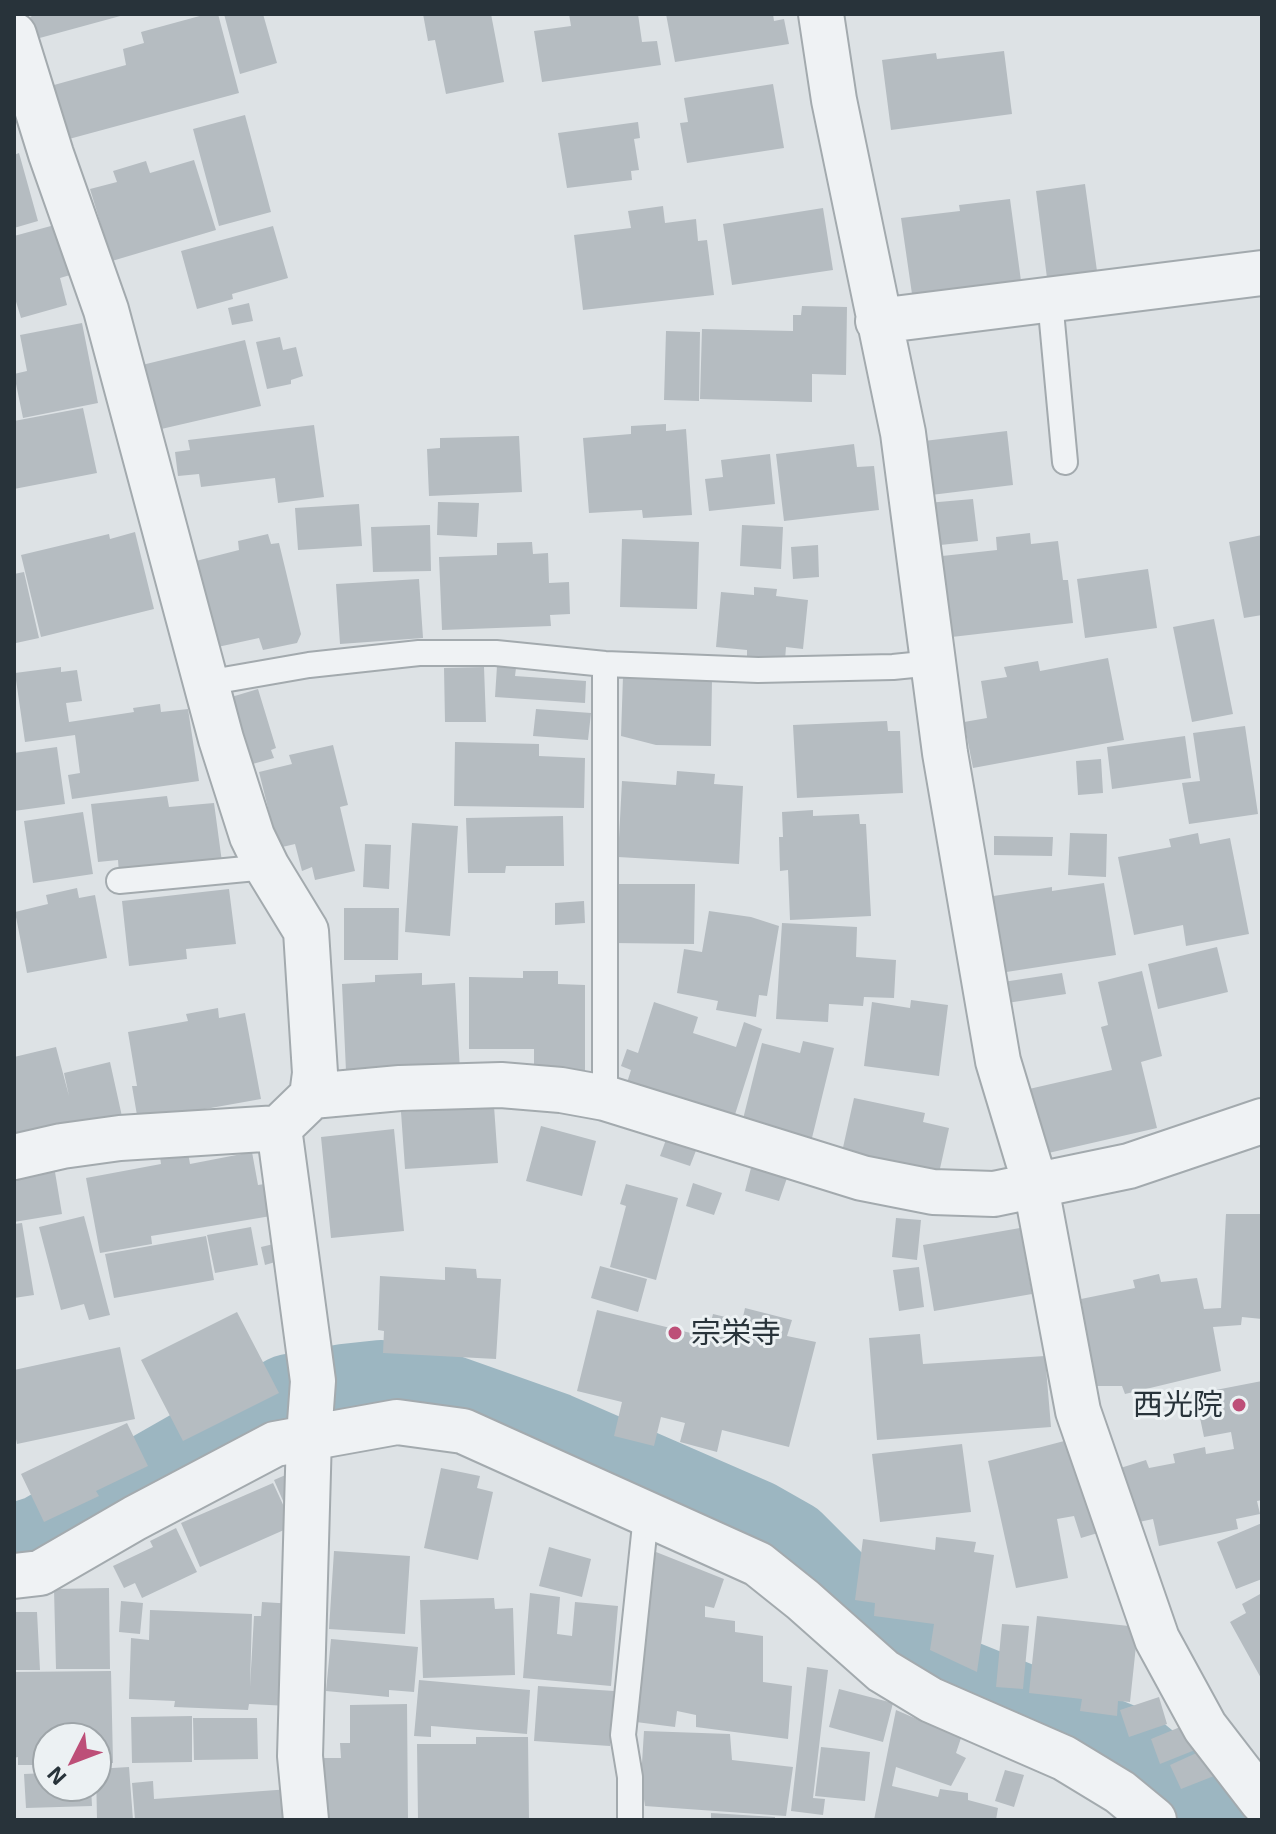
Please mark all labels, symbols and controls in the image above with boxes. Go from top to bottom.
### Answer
place label: 宗栄寺 [691,1315,781,1351]
marker: 宗栄寺 [666,1324,684,1342]
place label: 西光院 [1133,1387,1223,1423]
marker: 西光院 [1230,1396,1248,1414]
north arrow [32,1722,112,1802]
text: N [41,1762,71,1791]

